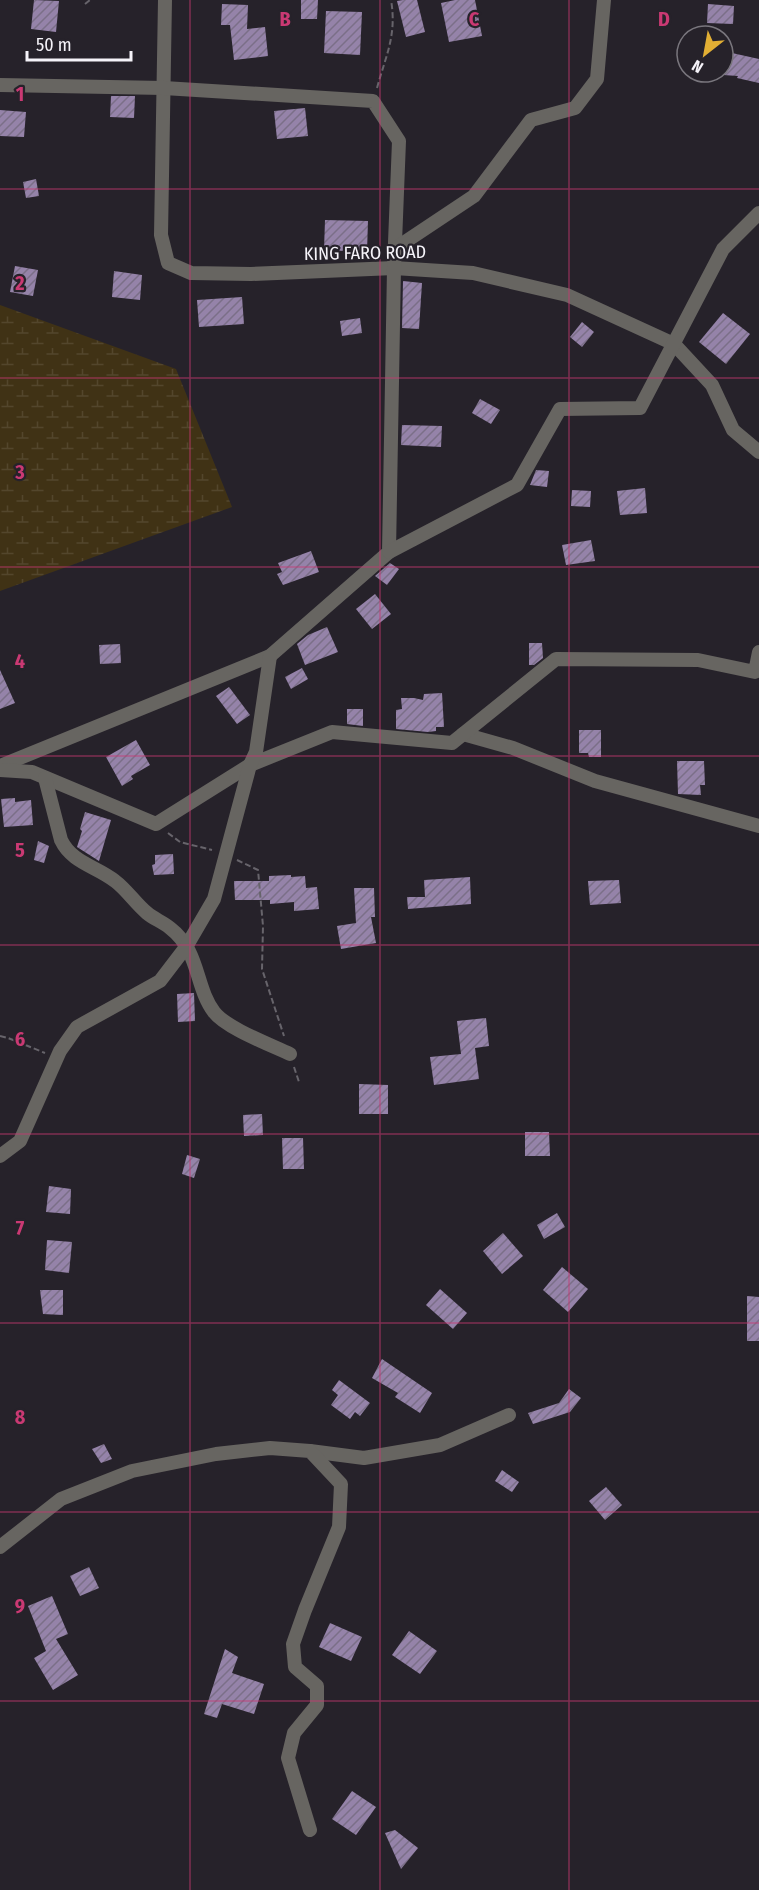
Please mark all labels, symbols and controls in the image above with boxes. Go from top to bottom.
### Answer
text: B [279,7,291,31]
text: C [469,7,480,31]
text: D [658,7,670,31]
scale bar [27,24,130,62]
north arrow [675,24,735,84]
text: 50 m [36,34,72,56]
text: N [689,56,707,77]
text: 1 [16,82,24,106]
street label: KING FARO ROAD [304,241,426,265]
text: 2 [14,271,25,295]
text: 3 [14,460,25,484]
text: 4 [15,649,25,673]
text: 5 [15,838,25,862]
text: 6 [15,1027,25,1051]
text: 7 [16,1216,25,1240]
text: 8 [15,1405,26,1429]
text: 9 [15,1594,25,1618]

